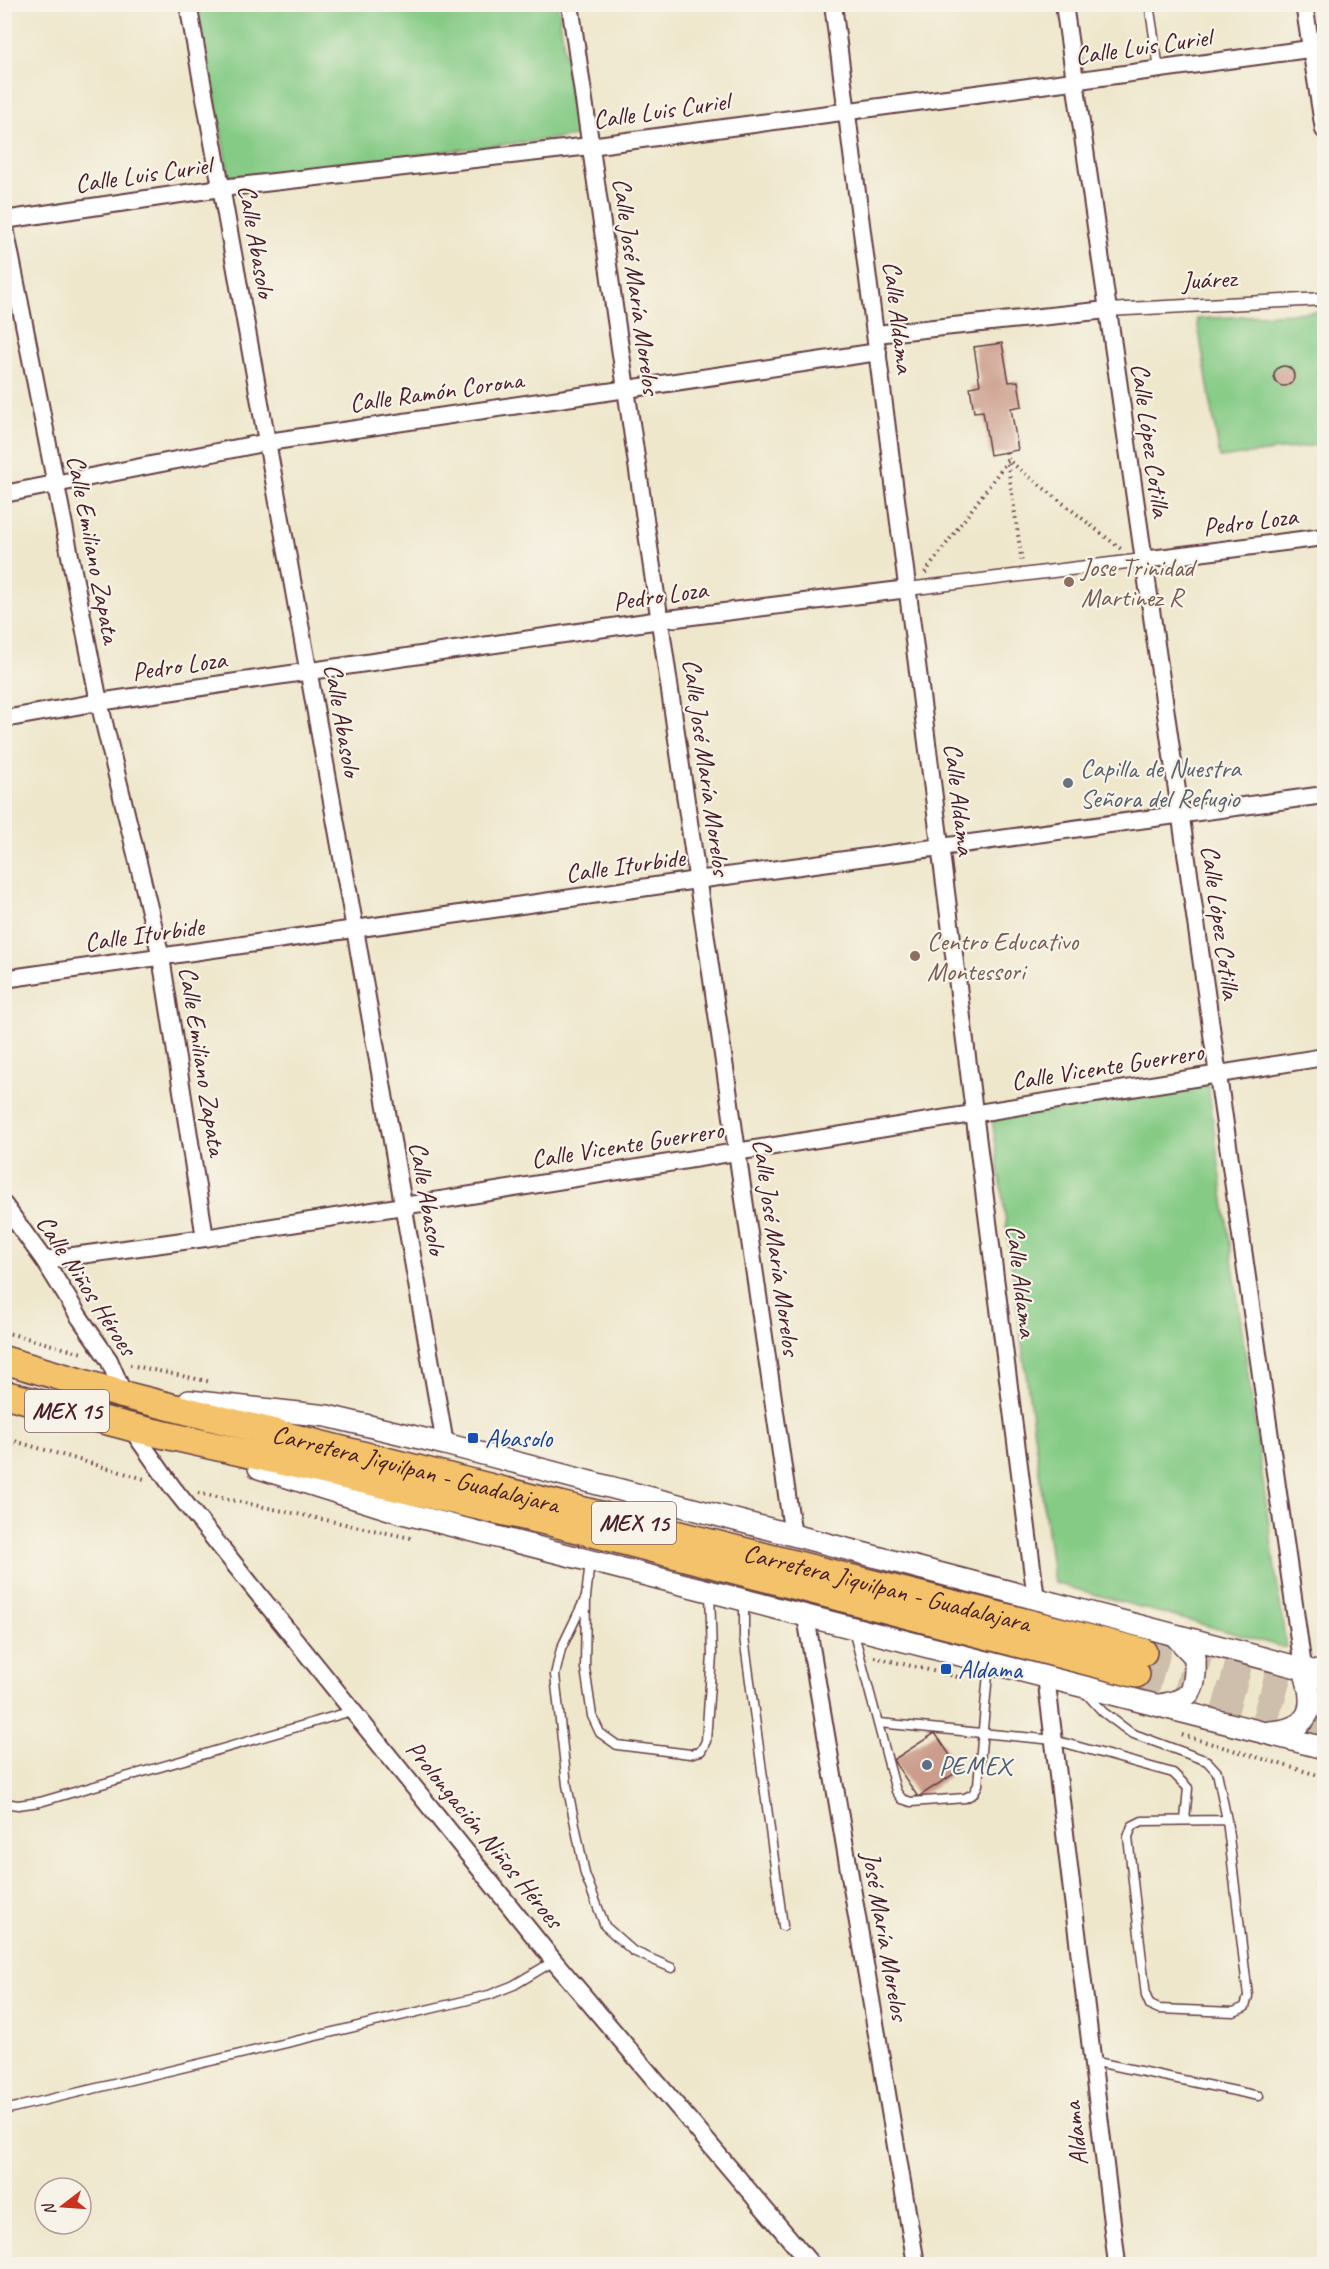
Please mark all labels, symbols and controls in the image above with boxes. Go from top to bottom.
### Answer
street label: Calle Luis Curiel [1073,20,1218,72]
street label: Calle Luis Curiel [591,84,736,136]
street label: Calle Luis Curiel [73,148,218,200]
street label: Calle José María Morelos [605,176,668,398]
street label: Calle Abasolo [230,182,283,303]
street label: Calle Aldama [875,259,922,377]
street label: Juárez [1179,261,1240,298]
street label: Calle López Cotilla [1123,361,1178,521]
street label: Calle Ramón Corona [347,363,527,420]
street label: Calle Emiliano Zapata [59,452,128,648]
street label: Pedro Loza [1201,499,1301,544]
place label: Jose Trinidad Martinez R [1079,551,1198,614]
street label: Pedro Loza [611,572,711,618]
marker: Jose Trinidad Martinez R [1062,575,1076,589]
street label: Pedro Loza [130,642,230,688]
street label: Calle José María Morelos [675,657,738,879]
street label: Calle Abasolo [316,661,369,782]
street label: Calle Aldama [936,741,983,859]
place label: Capilla de Nuestra Señora del Refugio [1080,752,1242,815]
marker: Capilla de Nuestra Señora del Refugio [1061,776,1075,790]
street label: Calle Iturbide [563,841,688,890]
street label: Calle López Cotilla [1193,843,1248,1003]
street label: Calle Iturbide [82,910,207,959]
place label: Centro Educativo Montessori [927,925,1080,988]
marker: Centro Educativo Montessori [908,949,922,963]
street label: Calle Emiliano Zapata [171,964,234,1160]
street label: Calle Vicente Guerrero [1008,1035,1207,1098]
street label: Calle Vicente Guerrero [528,1113,727,1176]
street label: Calle José María Morelos [745,1137,808,1359]
street label: Calle Abasolo [401,1139,454,1260]
street label: Calle Niños Héroes [29,1208,146,1364]
street label: Calle Aldama [998,1223,1045,1341]
road number: MEX 15 [25,1390,109,1432]
street label: Carretera Jiquilpan - Guadalajara [269,1417,565,1522]
place label: Abasolo [485,1422,554,1455]
marker: Abasolo [466,1431,480,1445]
road number: MEX 15 [592,1502,676,1544]
street label: Carretera Jiquilpan - Guadalajara [740,1536,1036,1641]
place label: Aldama [958,1653,1024,1686]
marker: Aldama [939,1662,953,1676]
street label: Prolongación Niños Héroes [399,1733,572,1937]
place label: PEMEX [939,1749,1015,1782]
marker: PEMEX [920,1758,934,1772]
street label: José María Morelos [854,1847,917,2025]
street label: Aldama [1055,2099,1096,2168]
north arrow [33,2176,93,2236]
text: N [38,2199,61,2218]

